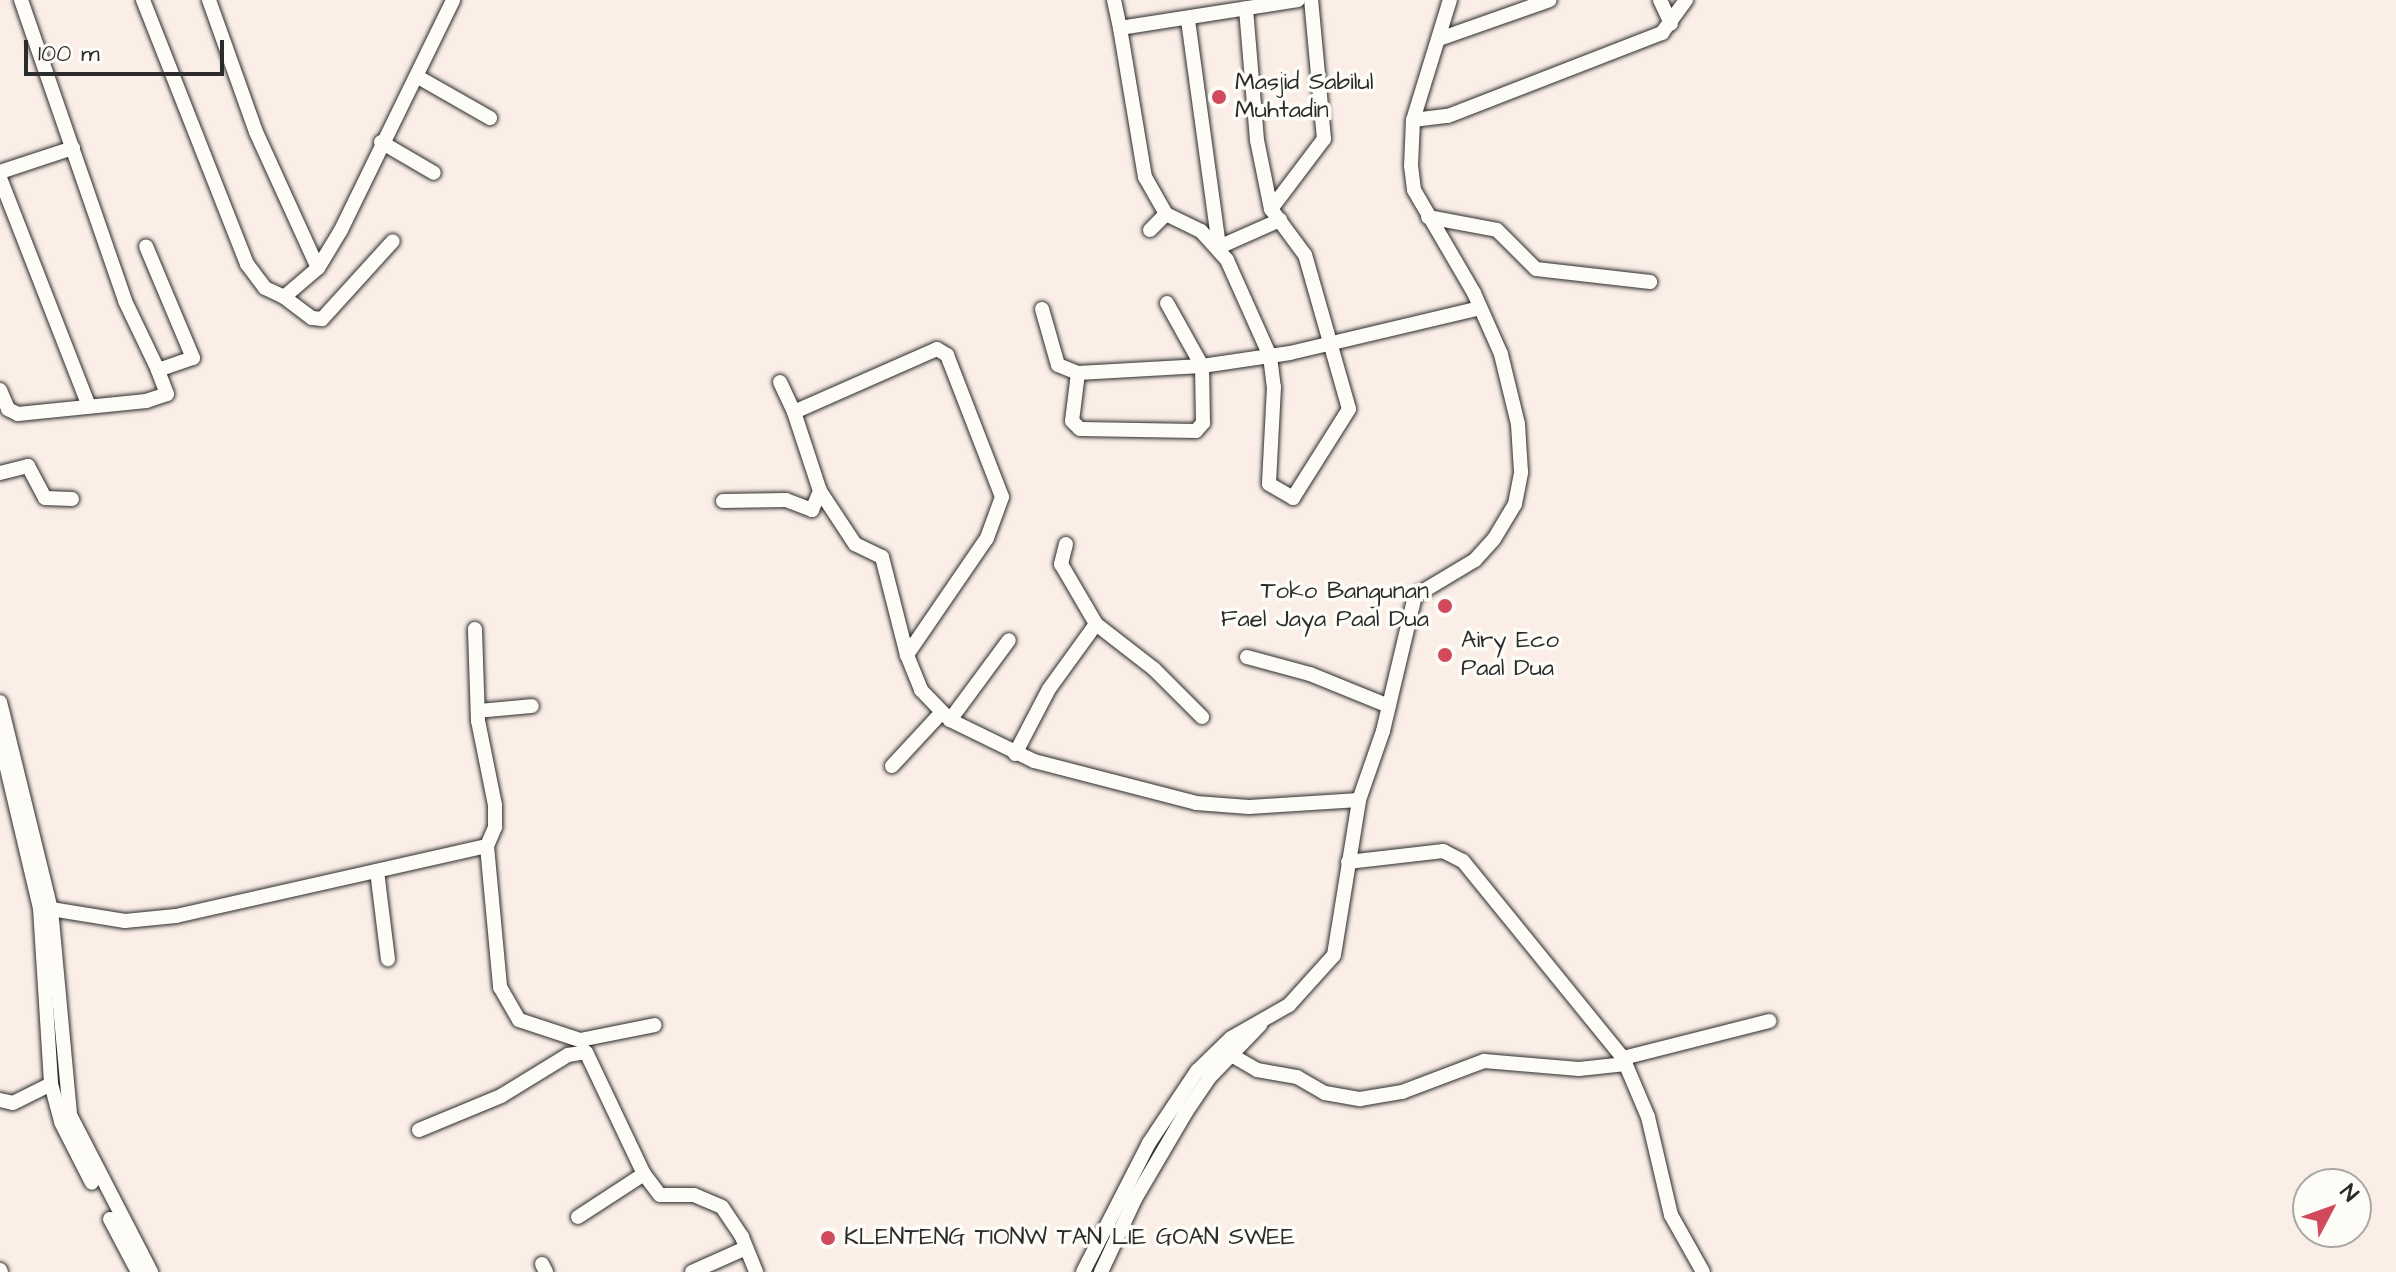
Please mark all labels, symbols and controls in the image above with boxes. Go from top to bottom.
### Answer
scale bar [28,24,228,74]
text: 100 m [38,37,100,71]
place label: Masjid Sabilul Muhtadin [1235,69,1373,125]
marker: Masjid Sabilul Muhtadin [1210,88,1228,106]
place label: Toko Bangunan Fael Jaya Paal Dua [1221,578,1429,634]
marker: Toko Bangunan Fael Jaya Paal Dua [1436,597,1454,615]
place label: Airy Eco Paal Dua [1461,627,1559,683]
marker: Airy Eco Paal Dua [1436,646,1454,664]
north arrow [2292,1168,2372,1248]
text: N [2333,1178,2365,1209]
place label: KLENTENG TIONW TAN LIE GOAN SWEE [844,1224,1295,1252]
marker: KLENTENG TIONW TAN LIE GOAN SWEE [819,1229,837,1247]

